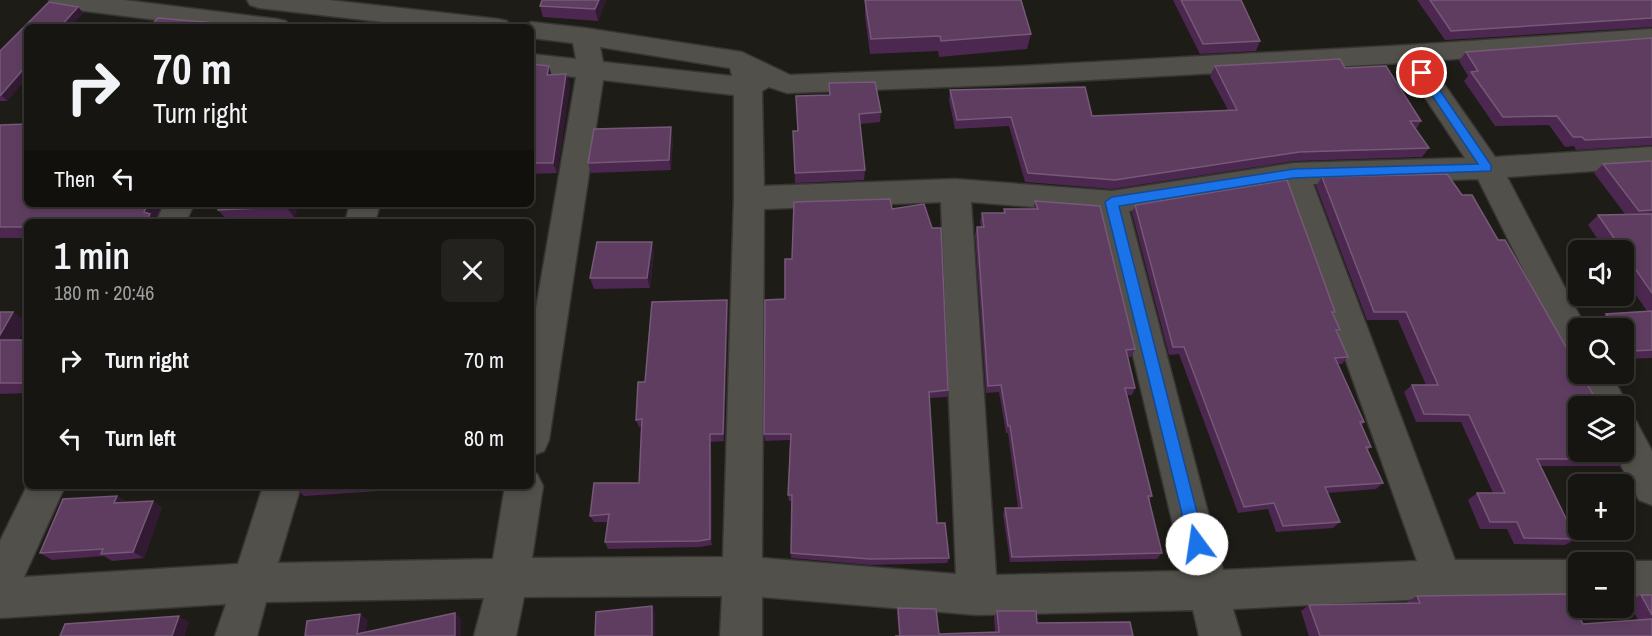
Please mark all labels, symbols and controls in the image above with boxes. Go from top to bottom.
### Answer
text: 70 m [153,41,232,97]
pin [1396,47,1447,98]
icon: right [54,48,132,126]
icon: arrive [1405,56,1438,89]
text: Turn right [153,95,247,131]
icon: left [107,162,140,195]
text: Then [54,164,95,194]
text: 1 min [54,232,130,280]
button: close [441,239,504,302]
map controls [1568,240,1634,618]
button: sound [1568,240,1634,306]
text: 180 m · 20:46 [54,279,154,306]
button: search [1568,318,1634,384]
icon: right [54,344,87,377]
text: Turn right [105,345,189,375]
text: 70 m [464,345,504,375]
button: layers [1568,396,1634,462]
icon: left [54,422,87,455]
text: Turn left [105,423,176,453]
text: 80 m [464,423,504,453]
button: + [1568,474,1634,540]
position arrow [1165,512,1229,576]
button: − [1568,552,1634,618]

